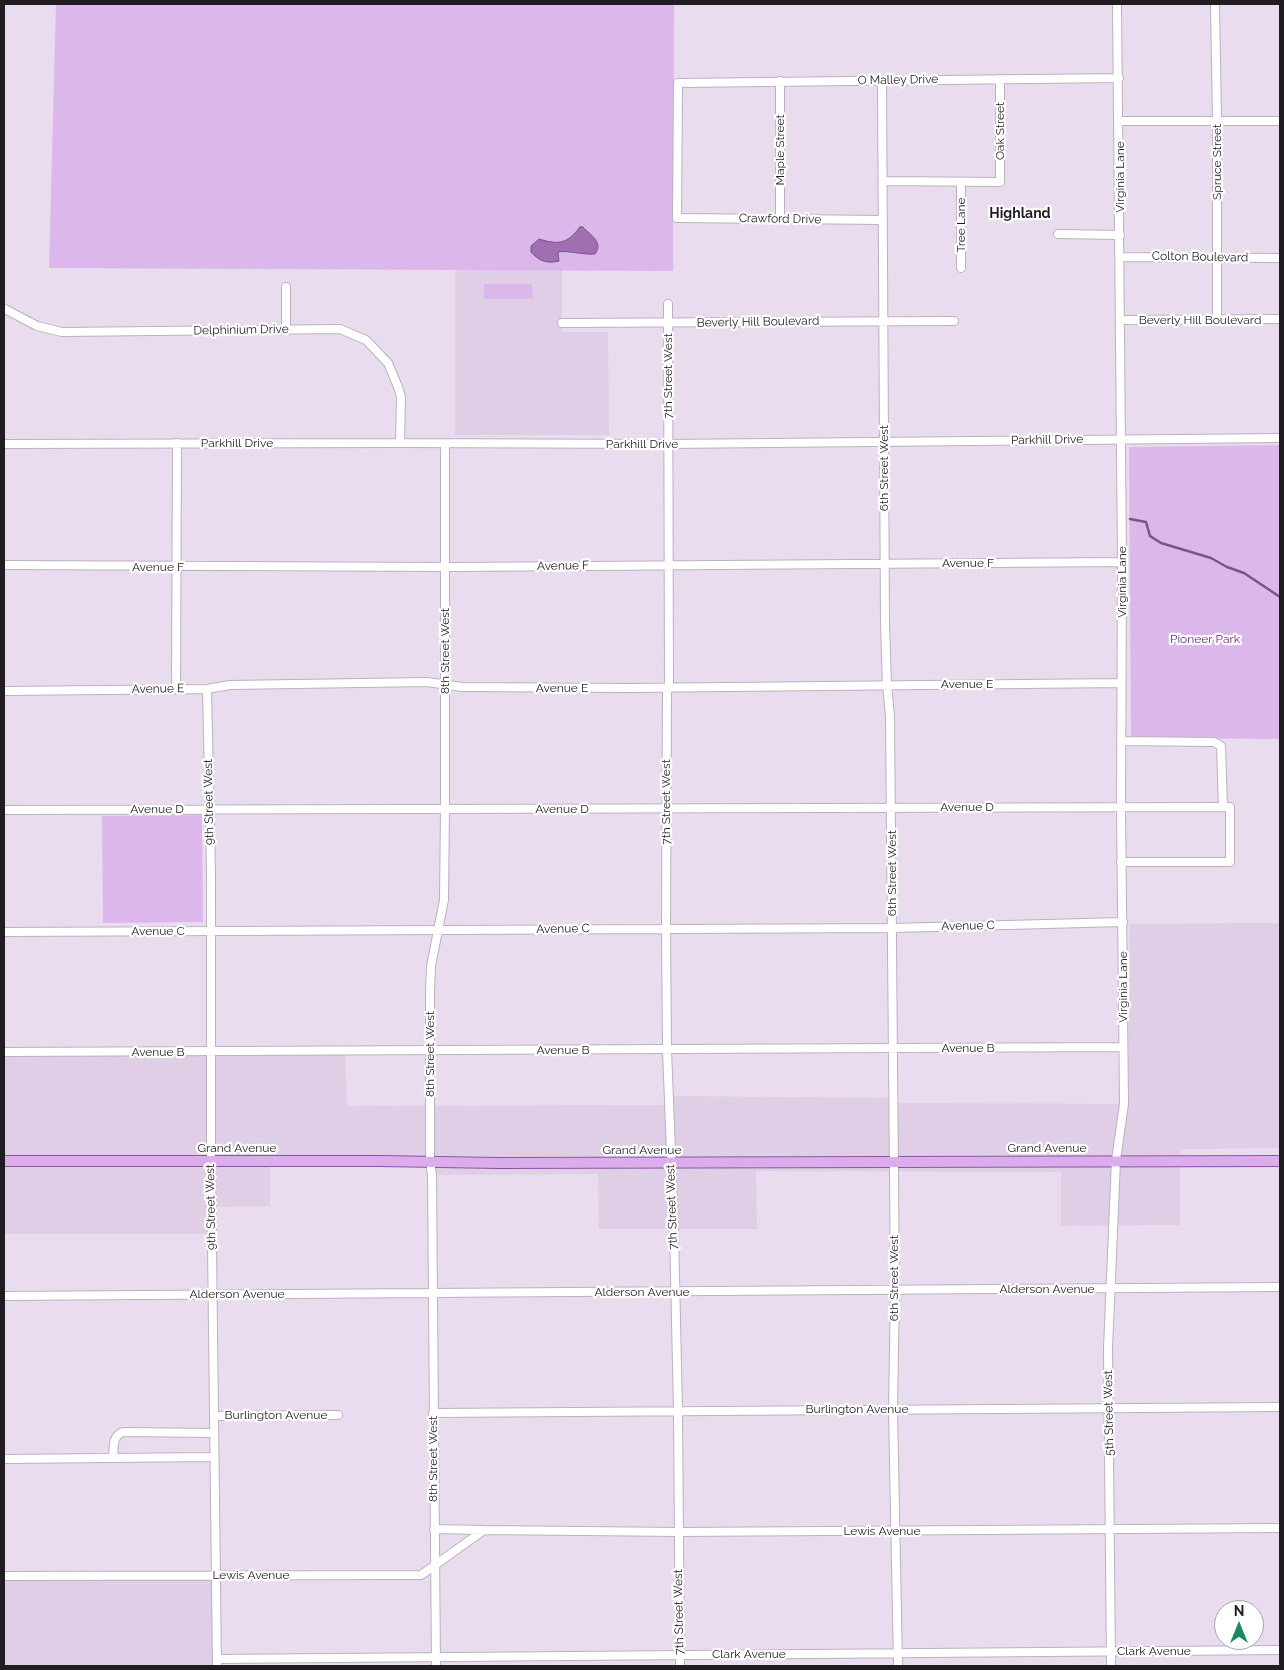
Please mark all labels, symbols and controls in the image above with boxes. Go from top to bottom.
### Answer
street label: O Malley Drive [858,72,938,88]
street label: Oak Street [993,102,1007,160]
street label: Maple Street [773,114,787,186]
street label: Spruce Street [1210,124,1224,200]
street label: Virginia Lane [1113,141,1127,213]
street label: Tree Lane [954,198,968,252]
district label: Highland [989,206,1051,222]
street label: Crawford Drive [739,211,821,227]
street label: Colton Boulevard [1152,249,1248,265]
street label: Beverly Hill Boulevard [1139,313,1261,327]
street label: Beverly Hill Boulevard [697,314,819,330]
street label: Delphinium Drive [193,322,289,338]
street label: 7th Street West [661,333,675,419]
street label: 6th Street West [877,425,891,511]
street label: Parkhill Drive [1011,432,1083,448]
street label: Parkhill Drive [201,436,273,450]
street label: Parkhill Drive [606,437,678,451]
street label: Virginia Lane [1115,546,1129,618]
street label: Avenue F [942,556,994,570]
street label: Avenue F [537,558,589,574]
street label: Avenue F [132,560,184,574]
street label: 8th Street West [438,608,452,694]
park label: Pioneer Park [1170,632,1240,646]
street label: Avenue E [941,677,993,691]
street label: Avenue E [132,681,184,697]
street label: Avenue E [536,681,588,695]
street label: 9th Street West [201,759,217,845]
street label: 7th Street West [659,759,673,845]
street label: Avenue D [940,800,994,814]
street label: Avenue D [130,802,184,816]
street label: Avenue D [535,802,589,816]
street label: 6th Street West [885,830,899,916]
street label: Avenue C [941,918,995,934]
street label: Avenue C [536,921,590,937]
street label: Avenue C [131,924,185,938]
street label: Virginia Lane [1116,951,1130,1023]
street label: 8th Street West [423,1011,437,1097]
street label: Avenue B [941,1041,995,1055]
street label: Avenue B [536,1043,590,1057]
street label: Avenue B [131,1045,185,1059]
street label: Grand Avenue [198,1141,276,1155]
street label: Grand Avenue [1008,1141,1086,1155]
street label: Grand Avenue [603,1143,681,1157]
street label: 9th Street West [203,1164,219,1250]
street label: 7th Street West [663,1164,681,1250]
street label: 6th Street West [887,1235,901,1321]
street label: Alderson Avenue [999,1282,1095,1296]
street label: Alderson Avenue [594,1285,690,1299]
street label: Alderson Avenue [189,1287,285,1301]
street label: 5th Street West [1101,1370,1117,1456]
street label: Burlington Avenue [806,1402,908,1416]
street label: Burlington Avenue [225,1408,327,1422]
street label: 8th Street West [426,1416,440,1502]
street label: Lewis Avenue [843,1524,921,1538]
street label: Lewis Avenue [212,1568,290,1582]
street label: 7th Street West [671,1569,687,1655]
north arrow [1214,1600,1264,1650]
text: N [1234,1603,1244,1619]
street label: Clark Avenue [1117,1644,1191,1658]
street label: Clark Avenue [712,1647,786,1661]

